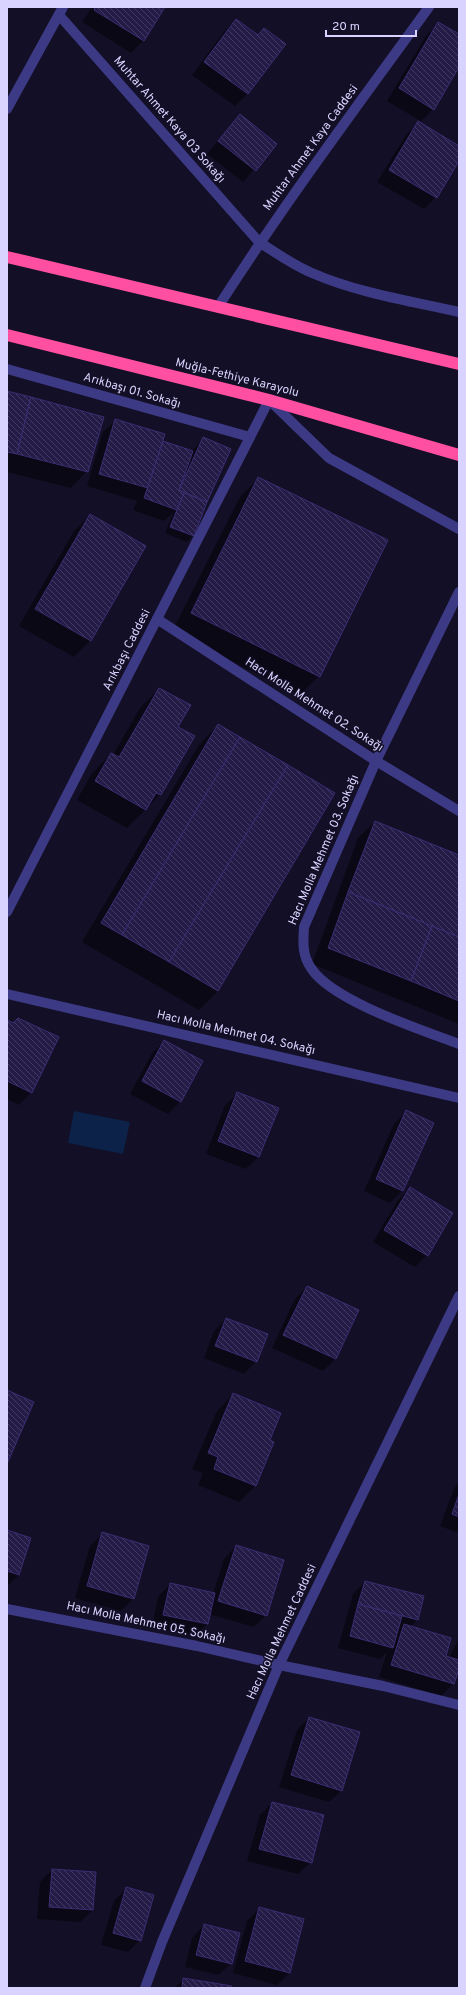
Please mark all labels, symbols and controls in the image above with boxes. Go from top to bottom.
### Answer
scale bar [326,12,416,38]
text: 20 m [332,19,360,35]
street label: Muhtar Ahmet Kaya 03 Sokağı [109,53,229,187]
street label: Muhtar Ahmet Kaya Caddesi [260,82,362,214]
street label: Muğla-Fethiye Karayolu [173,355,301,401]
street label: Arıkbaşı 01. Sokağı [81,369,183,413]
street label: Arıkbaşı Caddesi [100,606,154,694]
street label: Hacı Molla Mehmet 02. Sokağı [242,654,386,756]
street label: Hacı Molla Mehmet 03. Sokağı [285,772,363,928]
street label: Hacı Molla Mehmet 04. Sokağı [155,1007,317,1059]
street label: Hacı Molla Mehmet Caddesi [243,1562,321,1702]
street label: Hacı Molla Mehmet 05. Sokağı [65,1598,227,1648]

